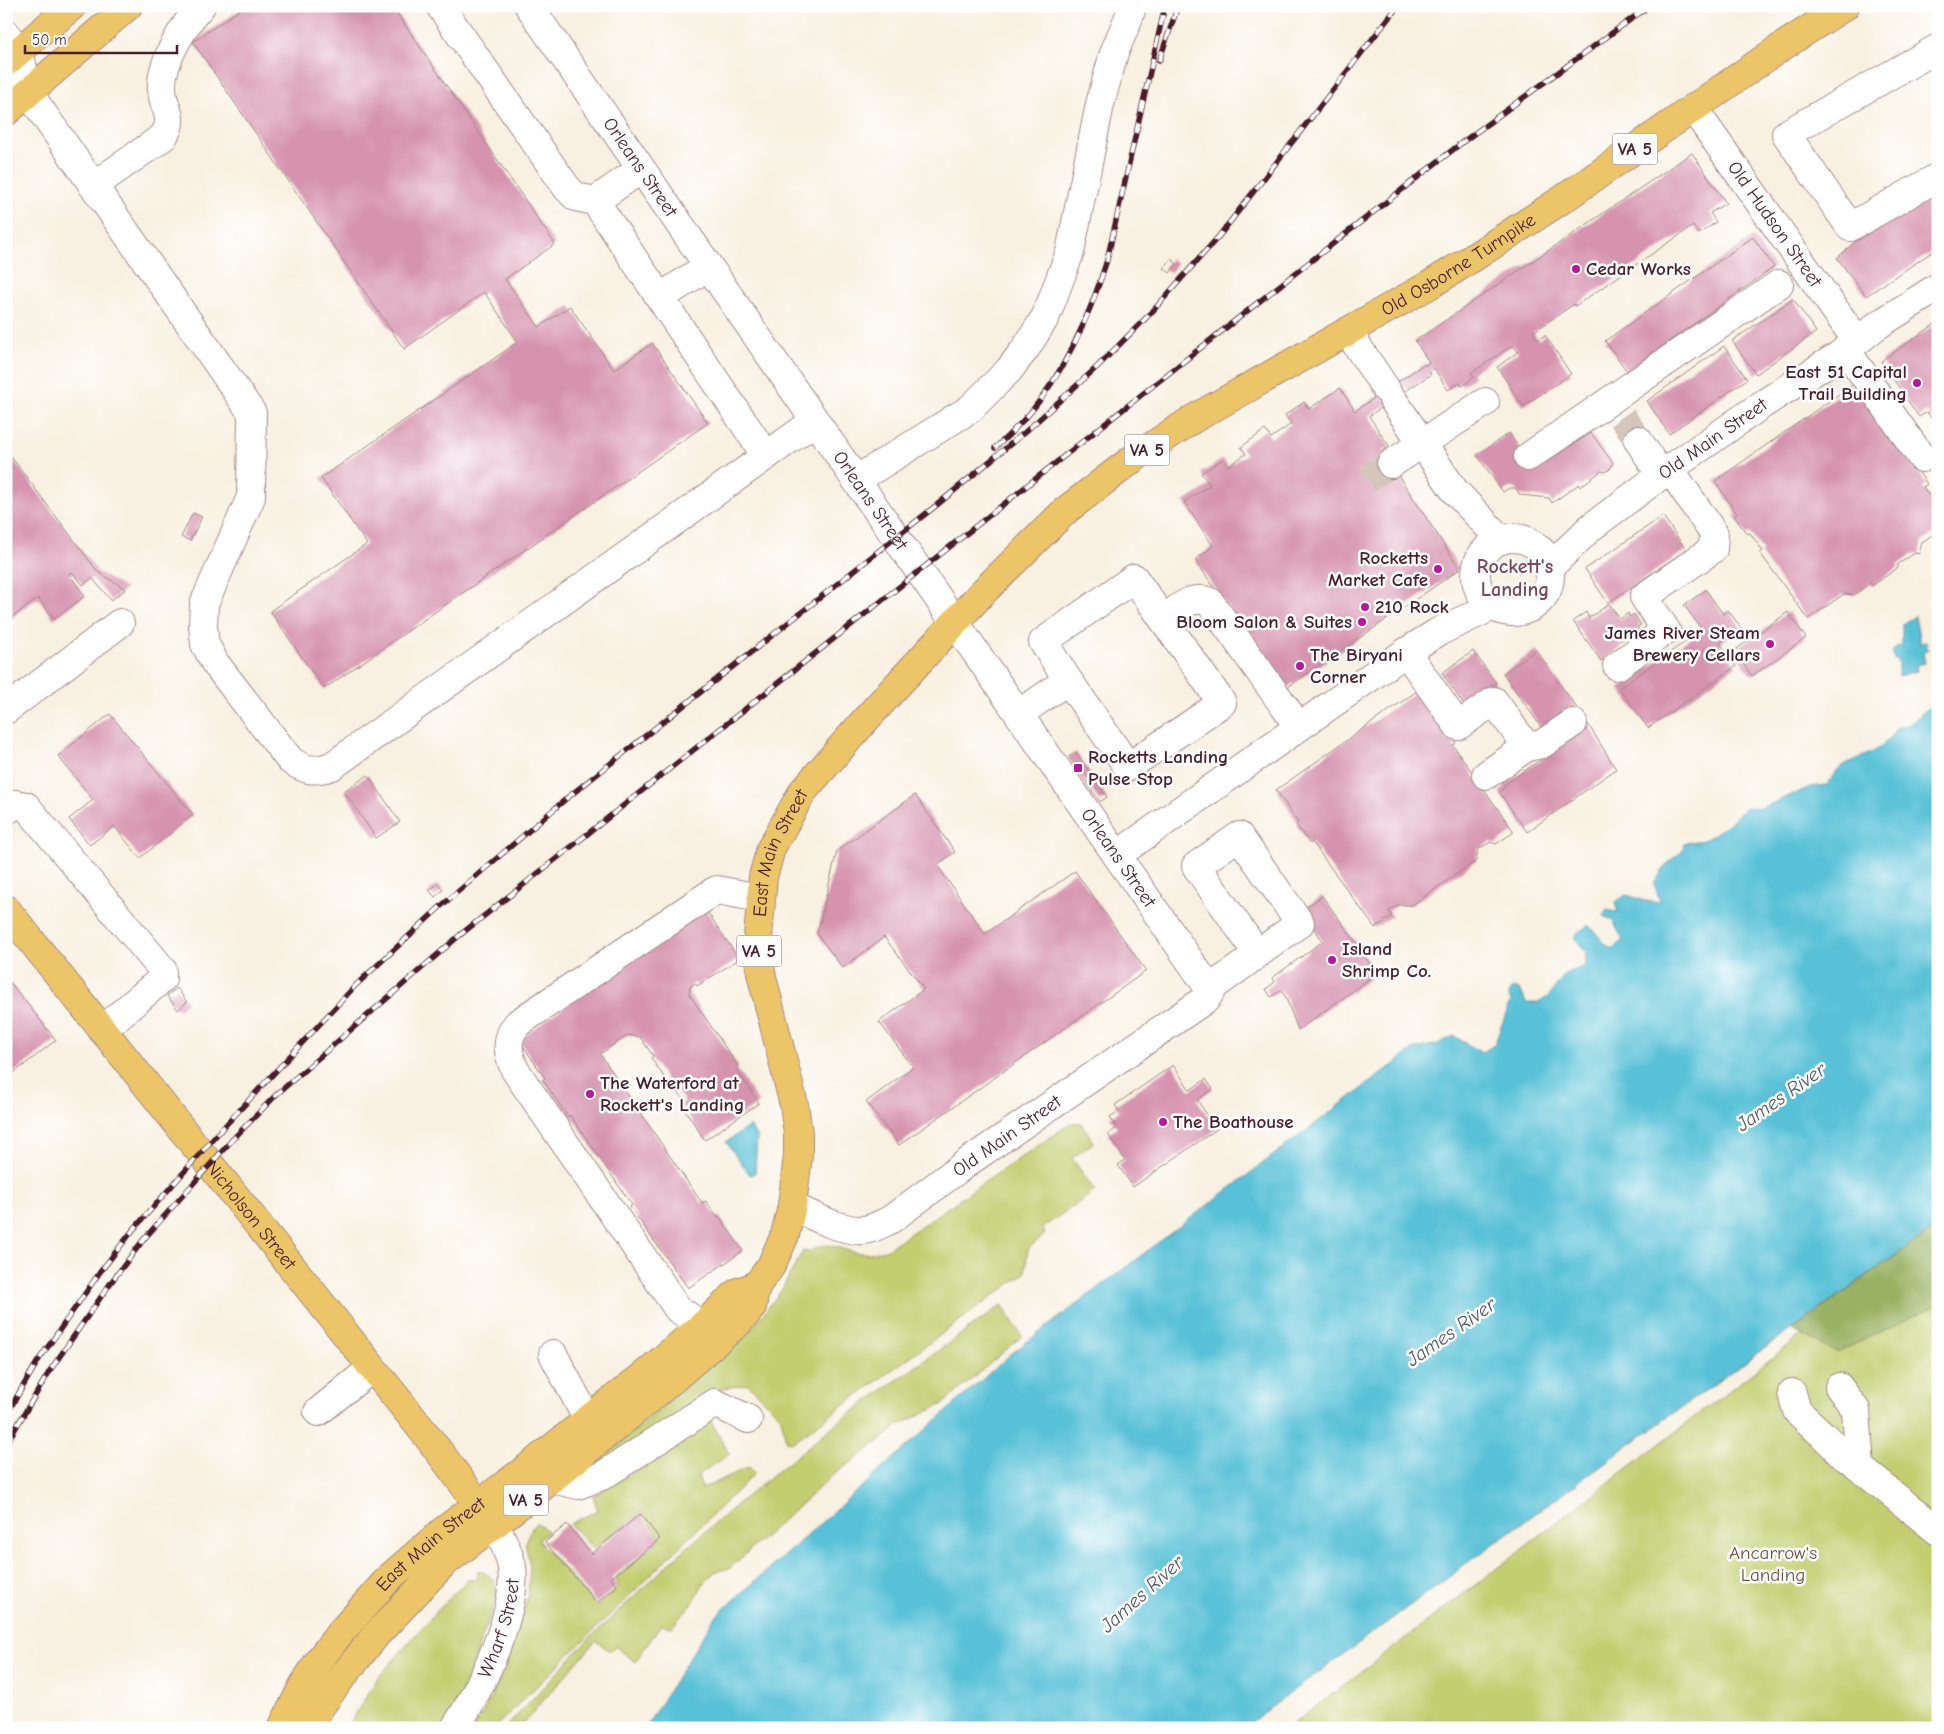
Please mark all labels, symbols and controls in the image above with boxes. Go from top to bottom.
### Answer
scale bar [25,22,178,54]
text: 50 m [32,31,67,49]
street label: Orleans Street [598,113,683,222]
road number: VA 5 [1612,134,1658,164]
street label: Old Hudson Street [1723,157,1827,292]
street label: Old Osborne Turnpike [1377,209,1540,321]
place label: Cedar Works [1586,258,1691,280]
marker: Cedar Works [1570,263,1582,275]
place label: East 51 Capital Trail Building [1785,361,1907,405]
marker: East 51 Capital Trail Building [1911,377,1923,389]
street label: Old Main Street [1654,393,1772,484]
road number: VA 5 [1124,434,1170,466]
street label: Orleans Street [828,447,913,555]
place label: Rocketts Market Cafe [1328,547,1428,591]
district label: Rockett's Landing [1477,555,1553,601]
marker: Rocketts Market Cafe [1432,563,1444,575]
place label: 210 Rock [1375,596,1449,618]
marker: 210 Rock [1359,601,1371,613]
place label: Bloom Salon & Suites [1176,611,1352,633]
marker: Bloom Salon & Suites [1356,616,1368,628]
place label: James River Steam Brewery Cellars [1605,622,1760,666]
marker: James River Steam Brewery Cellars [1764,638,1776,650]
place label: The Biryani Corner [1310,644,1403,688]
marker: The Biryani Corner [1294,660,1306,672]
place label: Rocketts Landing Pulse Stop [1088,746,1228,790]
marker: Rocketts Landing Pulse Stop [1072,762,1084,774]
street label: East Main Street [749,785,813,918]
street label: Orleans Street [1076,804,1161,912]
road number: VA 5 [736,936,782,966]
place label: Island Shrimp Co. [1342,938,1431,982]
marker: Island Shrimp Co. [1326,954,1338,966]
water label: James River [1731,1057,1831,1137]
place label: The Waterford at Rockett's Landing [600,1072,744,1116]
marker: The Waterford at Rockett's Landing [584,1088,596,1100]
street label: Old Main Street [949,1090,1066,1182]
place label: The Boathouse [1173,1111,1294,1133]
marker: The Boathouse [1157,1116,1169,1128]
street label: Nicholson Street [201,1157,301,1274]
water label: James River [1401,1292,1501,1372]
road number: VA 5 [504,1484,548,1516]
street label: East Main Street [371,1492,490,1596]
park label: Ancarrow's Landing [1729,1542,1817,1586]
water label: James River [1095,1550,1189,1638]
street label: Wharf Street [473,1578,524,1682]

